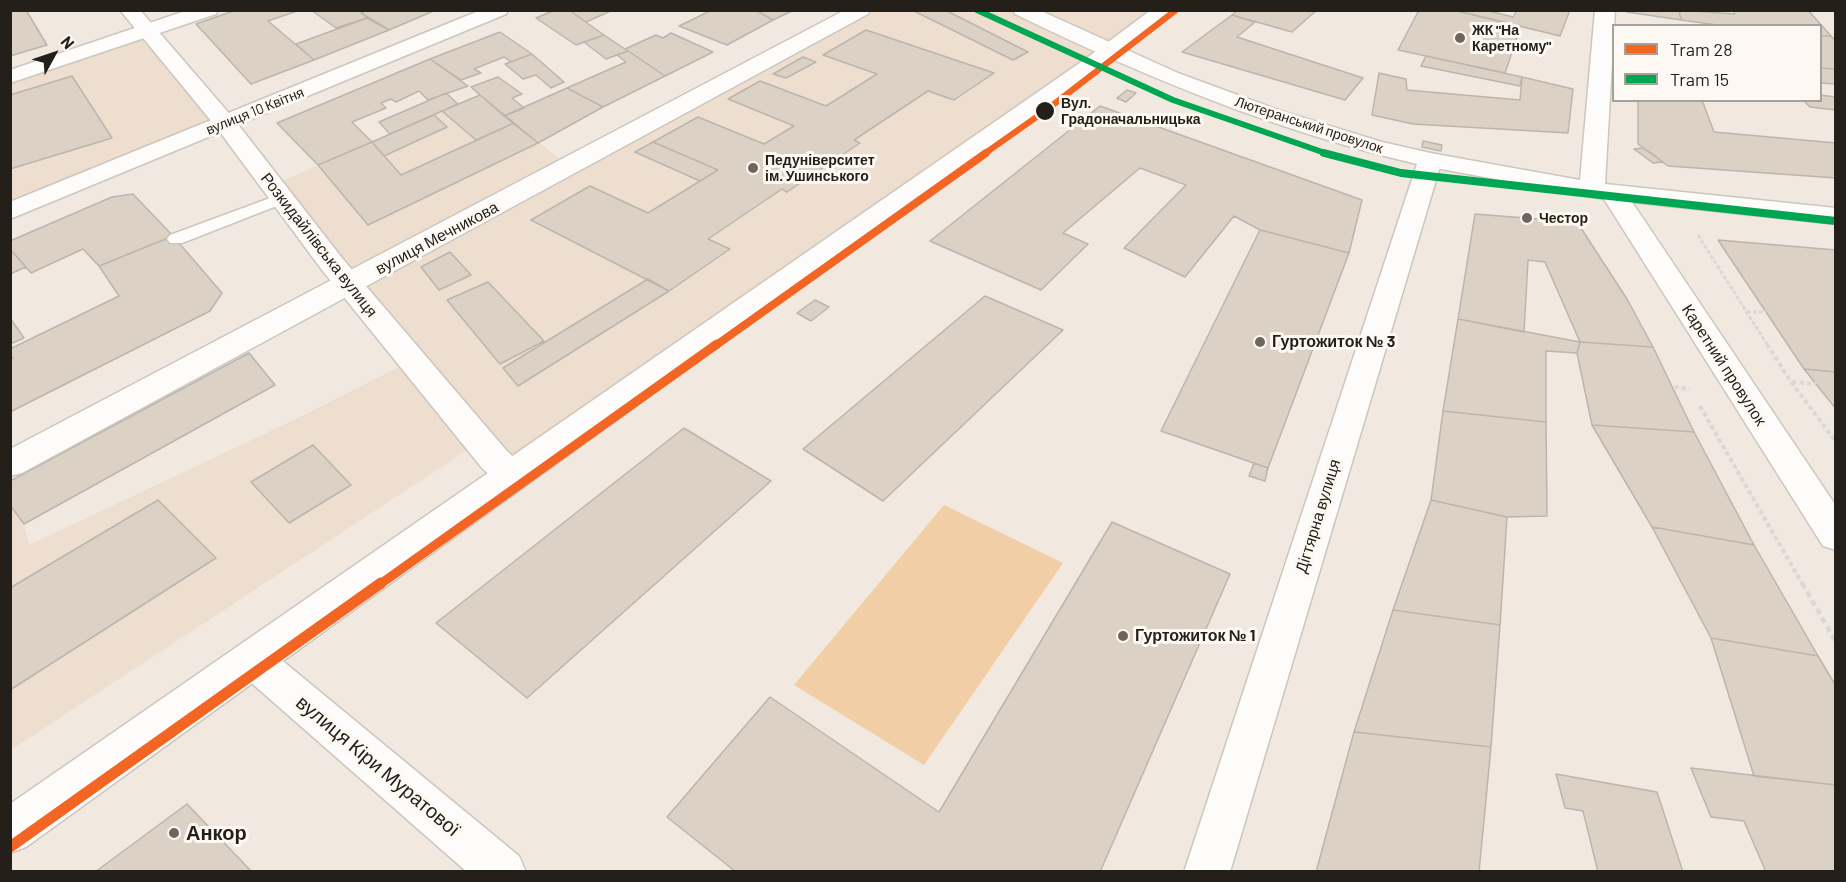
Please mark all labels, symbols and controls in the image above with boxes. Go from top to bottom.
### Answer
place label: ЖК "На Каретному" [1472,22,1551,54]
north arrow [24,24,84,84]
legend [1612,24,1822,102]
marker: ЖК "На Каретному" [1453,31,1467,45]
text: N [57,32,79,52]
text: Tram 28 [1670,38,1733,60]
text: Tram 15 [1670,68,1729,90]
street label: вулиця 10 Квітня [204,84,306,138]
street label: Лютеранський провулок [1233,93,1385,157]
place label: Вул. Градоначальницька [1061,95,1201,128]
marker: Вул. Градоначальницька [1034,100,1056,122]
place label: Педуніверситет ім. Ушинського [765,152,875,184]
marker: Педуніверситет ім. Ушинського [746,161,760,175]
street label: Розкидайлівська вулиця [257,169,381,321]
street label: вулиця Мечникова [372,198,502,278]
place label: Честор [1539,210,1588,226]
marker: Честор [1520,211,1534,225]
street label: Каретний провулок [1678,301,1770,429]
place label: Гуртожиток № 3 [1272,332,1395,352]
marker: Гуртожиток № 3 [1253,335,1267,349]
street label: Дігтярна вулиця [1292,457,1344,575]
place label: Гуртожиток № 1 [1135,626,1255,646]
marker: Гуртожиток № 1 [1116,629,1130,643]
street label: вулиця Кіри Муратової [291,690,465,842]
place label: Анкор [186,821,247,845]
marker: Анкор [167,826,181,840]

